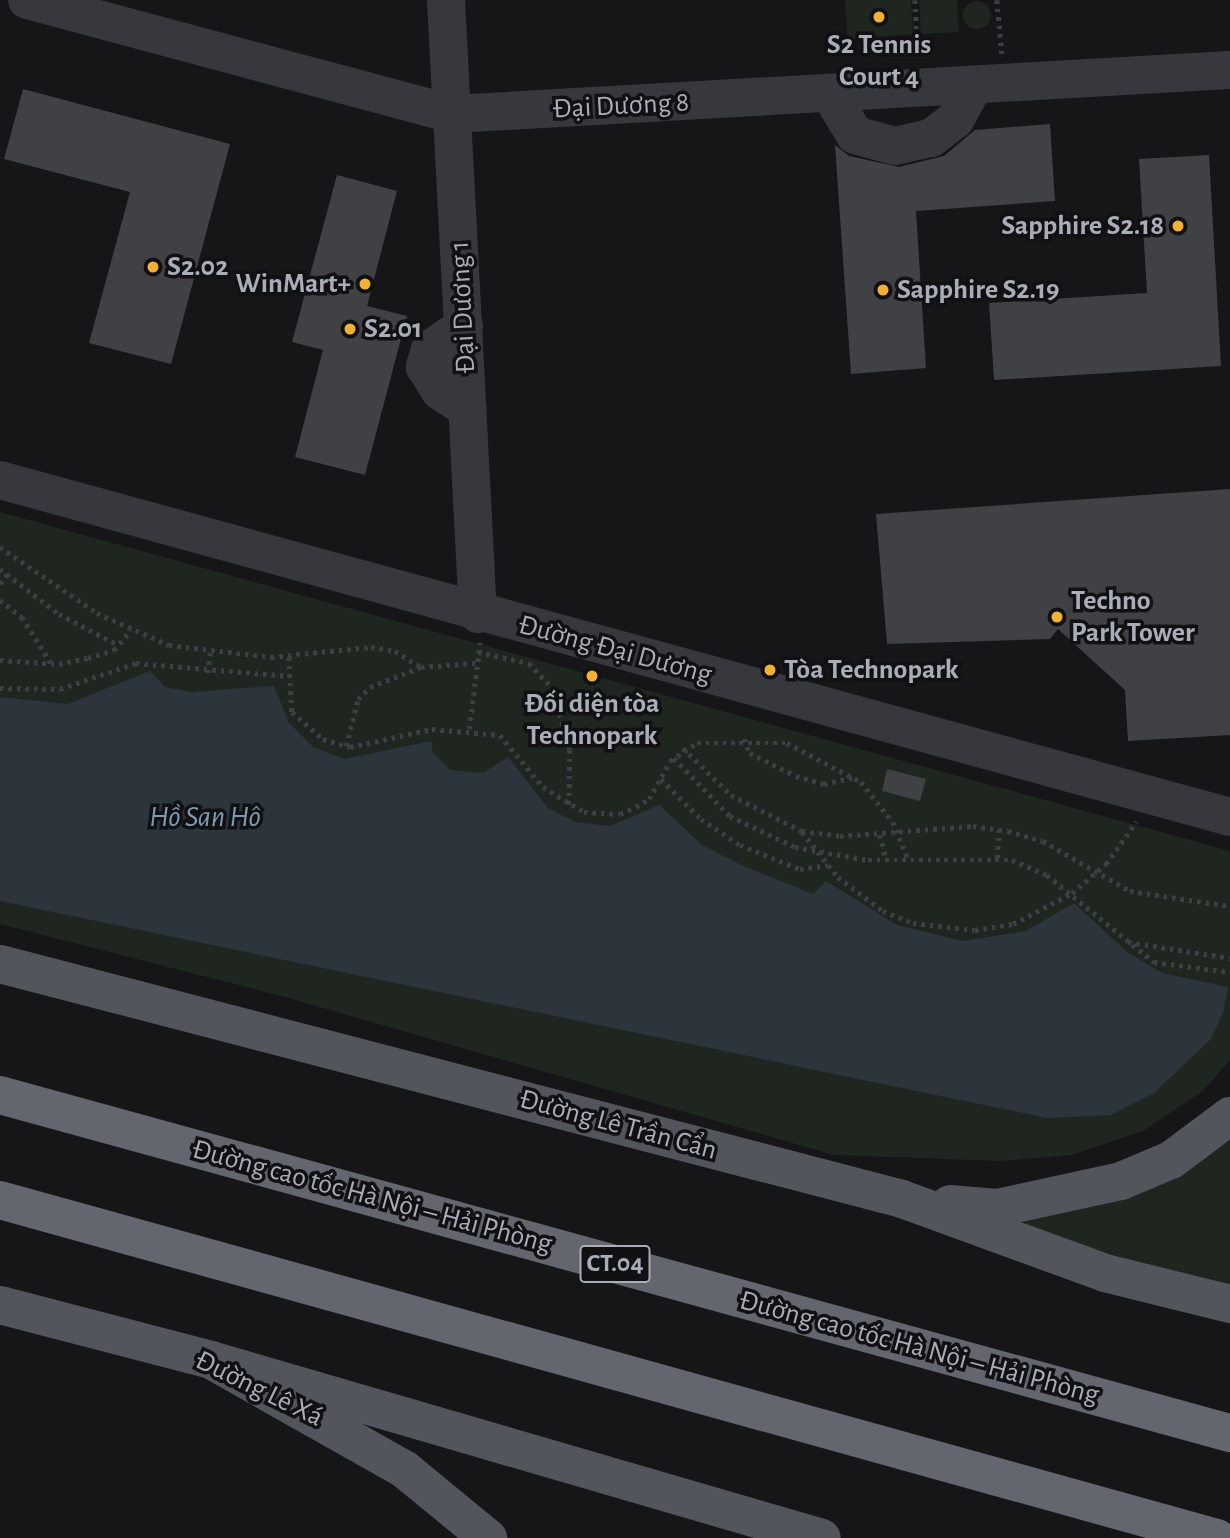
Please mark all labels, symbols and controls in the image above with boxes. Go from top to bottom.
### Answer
marker: S2 Tennis Court 4 [871,9,887,25]
place label: S2 Tennis Court 4 [827,28,931,94]
street label: Đại Dương 8 [552,86,690,126]
place label: Sapphire S2.18 [1001,209,1164,243]
marker: Sapphire S2.18 [1170,218,1186,234]
street label: Đại Dương 1 [443,240,483,374]
place label: S2.02 [167,250,228,284]
marker: S2.02 [145,259,161,275]
place label: WinMart+ [236,267,351,301]
place label: Sapphire S2.19 [897,273,1060,307]
marker: WinMart+ [357,276,373,292]
marker: Sapphire S2.19 [875,282,891,298]
place label: S2.01 [364,312,422,346]
marker: S2.01 [342,321,358,337]
place label: Techno Park Tower [1071,584,1195,650]
street label: Đường Đại Dương [515,608,715,692]
marker: Techno Park Tower [1049,609,1065,625]
place label: Tòa Technopark [784,653,959,687]
marker: Tòa Technopark [762,662,778,678]
marker: Đối diện tòa Technopark [584,668,600,684]
place label: Đối diện tòa Technopark [524,687,660,753]
water label: Hồ San Hô [149,799,261,835]
street label: Đường Lê Trần Cẩn [516,1082,720,1168]
street label: Đường cao tốc Hà Nội – Hải Phòng [188,1133,556,1261]
road number: CT.04 [578,1242,652,1287]
street label: Đường cao tốc Hà Nội – Hải Phòng [735,1284,1103,1412]
street label: Đường Lê Xá [190,1344,328,1434]

